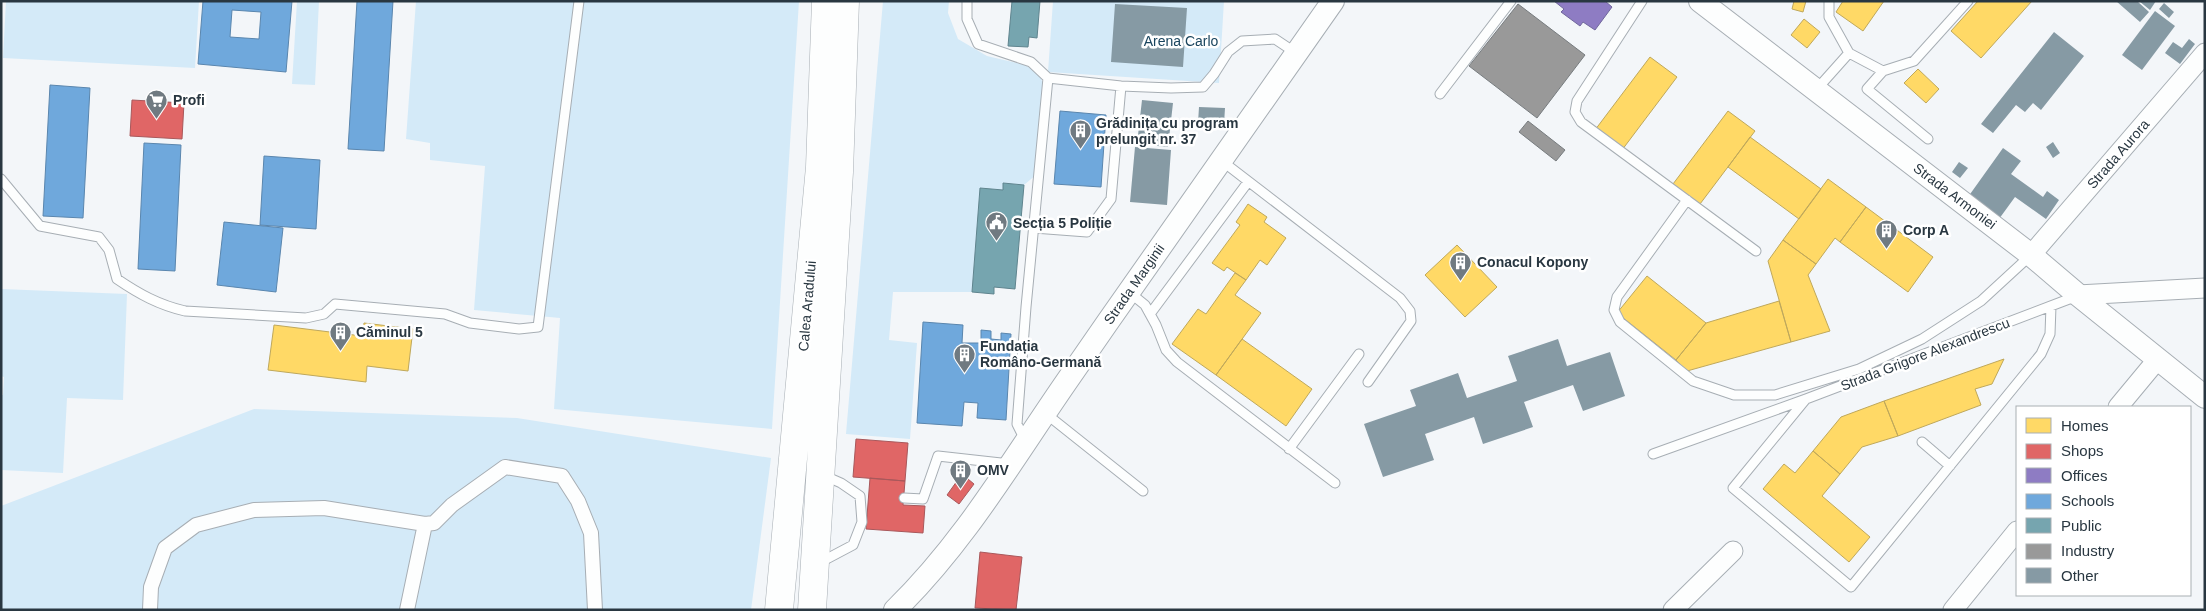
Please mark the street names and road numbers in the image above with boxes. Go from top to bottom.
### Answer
street label: Strada Aurora [2084,116,2153,192]
street label: Strada Armoniei [1910,160,2000,232]
street label: Strada Marginii [1100,241,1168,327]
street label: Calea Aradului [795,260,819,352]
street label: Strada Grigore Alexandrescu [1838,314,2012,394]

